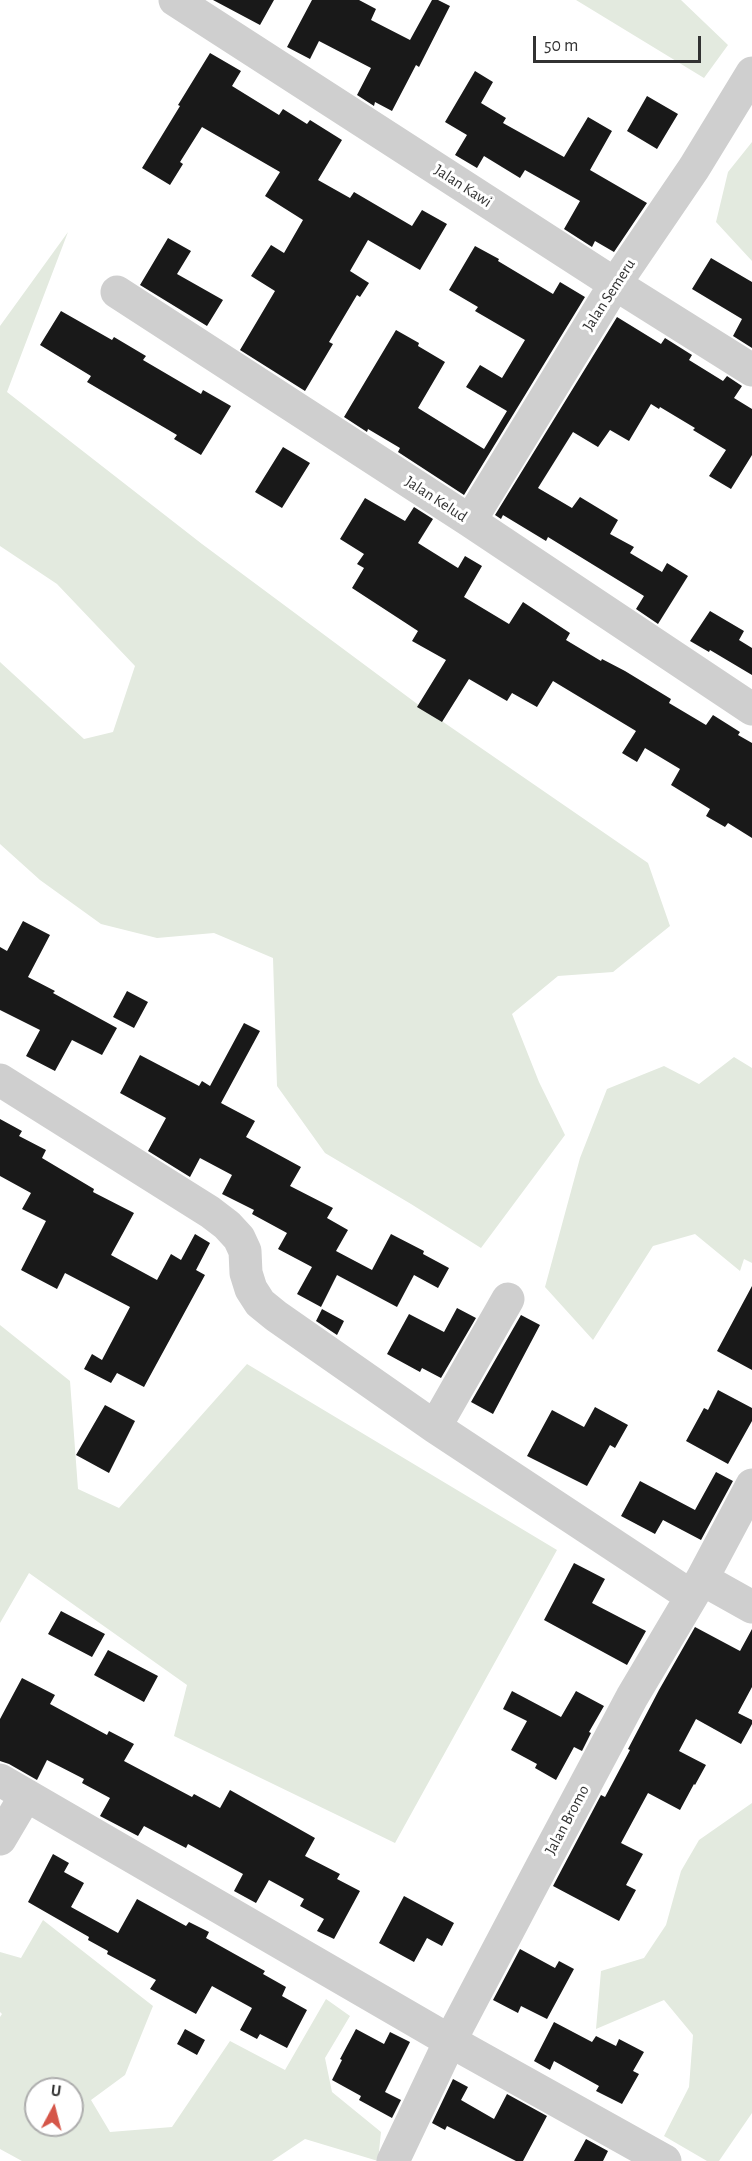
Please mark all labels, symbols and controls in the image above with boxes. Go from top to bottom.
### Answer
scale bar [536,24,704,62]
text: 50 m [544,37,578,55]
street label: Jalan Kawi [431,160,495,212]
street label: Jalan Semeru [579,255,639,335]
street label: Jalan Kelud [401,472,471,526]
street label: Jalan Bromo [541,1782,593,1858]
north arrow [24,2077,84,2137]
text: U [50,2083,62,2100]

